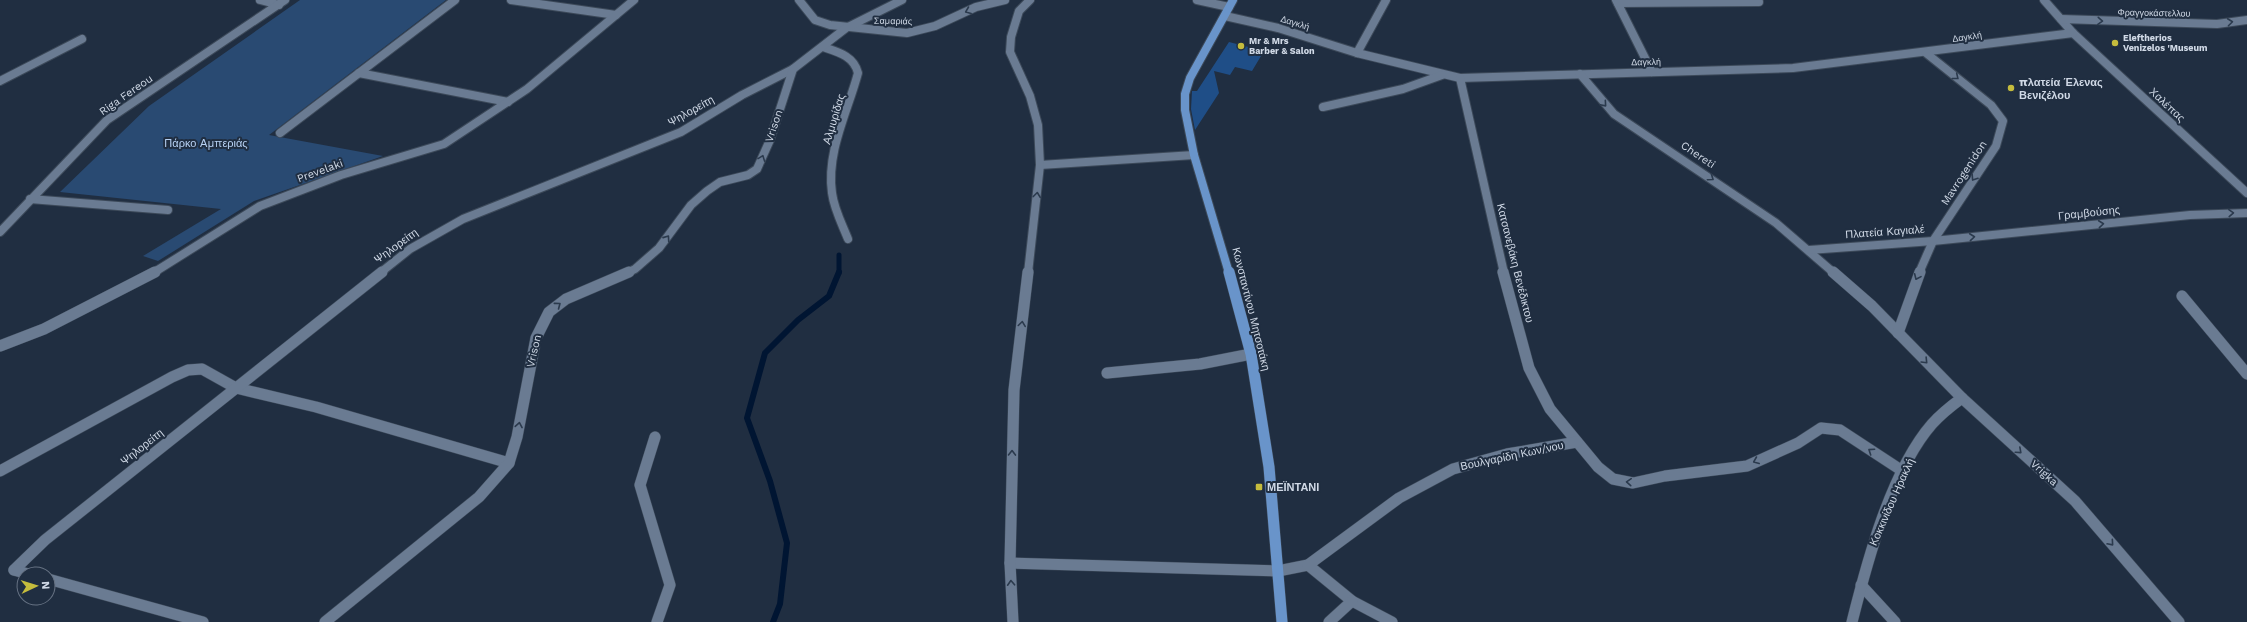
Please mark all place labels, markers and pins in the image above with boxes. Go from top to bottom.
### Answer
place label: Eleftherios Venizelos 'Museum [2123,33,2208,53]
place label: Mr & Mrs Barber & Salon [1249,36,1315,56]
marker: Eleftherios Venizelos 'Museum [2110,38,2120,48]
marker: Mr & Mrs Barber & Salon [1236,41,1246,51]
place label: πλατεία Έλενας Βενιζέλου [2019,76,2103,102]
marker: πλατεία Έλενας Βενιζέλου [2006,83,2016,93]
place label: ΜΕΪΝΤΑΝΙ [1267,481,1319,494]
marker: ΜΕΪΝΤΑΝΙ [1254,482,1264,492]

